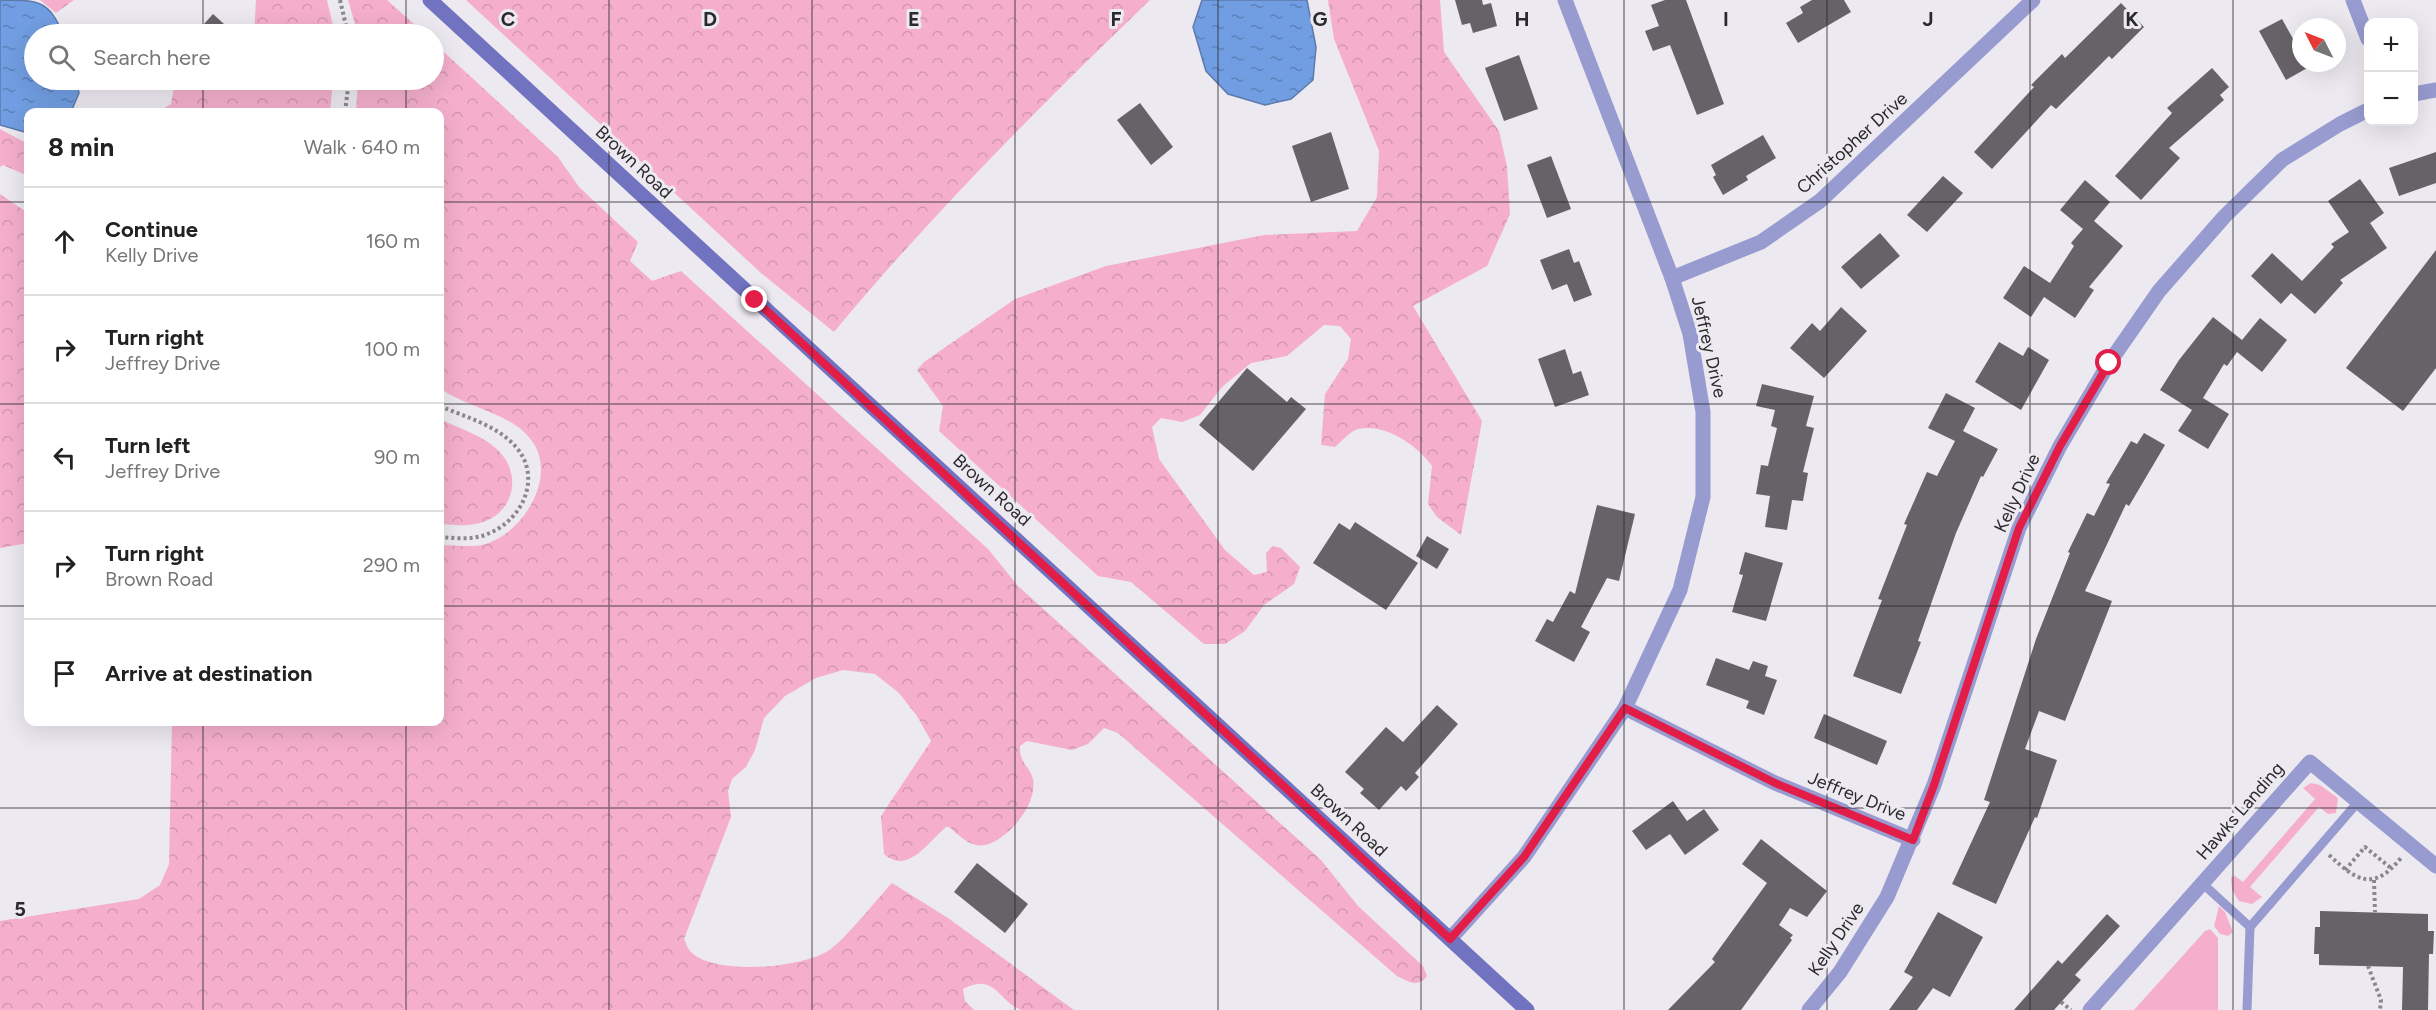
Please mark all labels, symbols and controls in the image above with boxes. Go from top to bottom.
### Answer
text: C [501,7,515,31]
text: D [703,7,717,31]
text: E [908,7,920,31]
text: F [1110,7,1122,31]
text: G [1313,7,1328,31]
text: H [1515,7,1530,31]
text: I [1723,7,1729,31]
text: J [1922,7,1934,31]
text: K [2125,7,2139,31]
north arrow [2292,18,2346,72]
map controls [2364,18,2418,126]
button: + [2364,18,2418,72]
search box [24,24,444,90]
icon: search [45,41,78,74]
text: Search here [93,44,211,71]
button: − [2364,72,2418,126]
street label: Christopher Drive [1792,87,1912,199]
street label: Brown Road [591,121,677,203]
text: 8 min [48,131,114,163]
text: Walk · 640 m [304,135,420,159]
text: Continue [105,216,198,243]
icon: ahead [48,225,81,258]
text: 160 m [366,229,420,253]
text: Kelly Drive [105,243,198,267]
route end [741,286,767,312]
street label: Jeffrey Drive [1687,294,1731,400]
text: Turn right [105,324,204,351]
icon: right [48,333,81,366]
text: 100 m [364,337,420,361]
route start [2095,349,2121,375]
text: Jeffrey Drive [105,351,220,375]
text: Turn left [105,432,191,459]
icon: left [48,441,81,474]
text: 90 m [374,445,420,469]
street label: Brown Road [948,449,1036,531]
street label: Kelly Drive [1989,450,2045,536]
text: Jeffrey Drive [105,459,220,483]
text: Turn right [105,540,204,567]
icon: right [48,549,81,582]
text: 290 m [363,553,420,577]
text: Brown Road [105,567,213,591]
icon: arrive [48,657,81,690]
text: Arrive at destination [105,660,313,687]
street label: Hawks Landing [2192,758,2288,864]
street label: Jeffrey Drive [1805,766,1909,826]
street label: Brown Road [1306,779,1392,861]
text: 5 [14,897,26,921]
street label: Kelly Drive [1803,898,1869,980]

